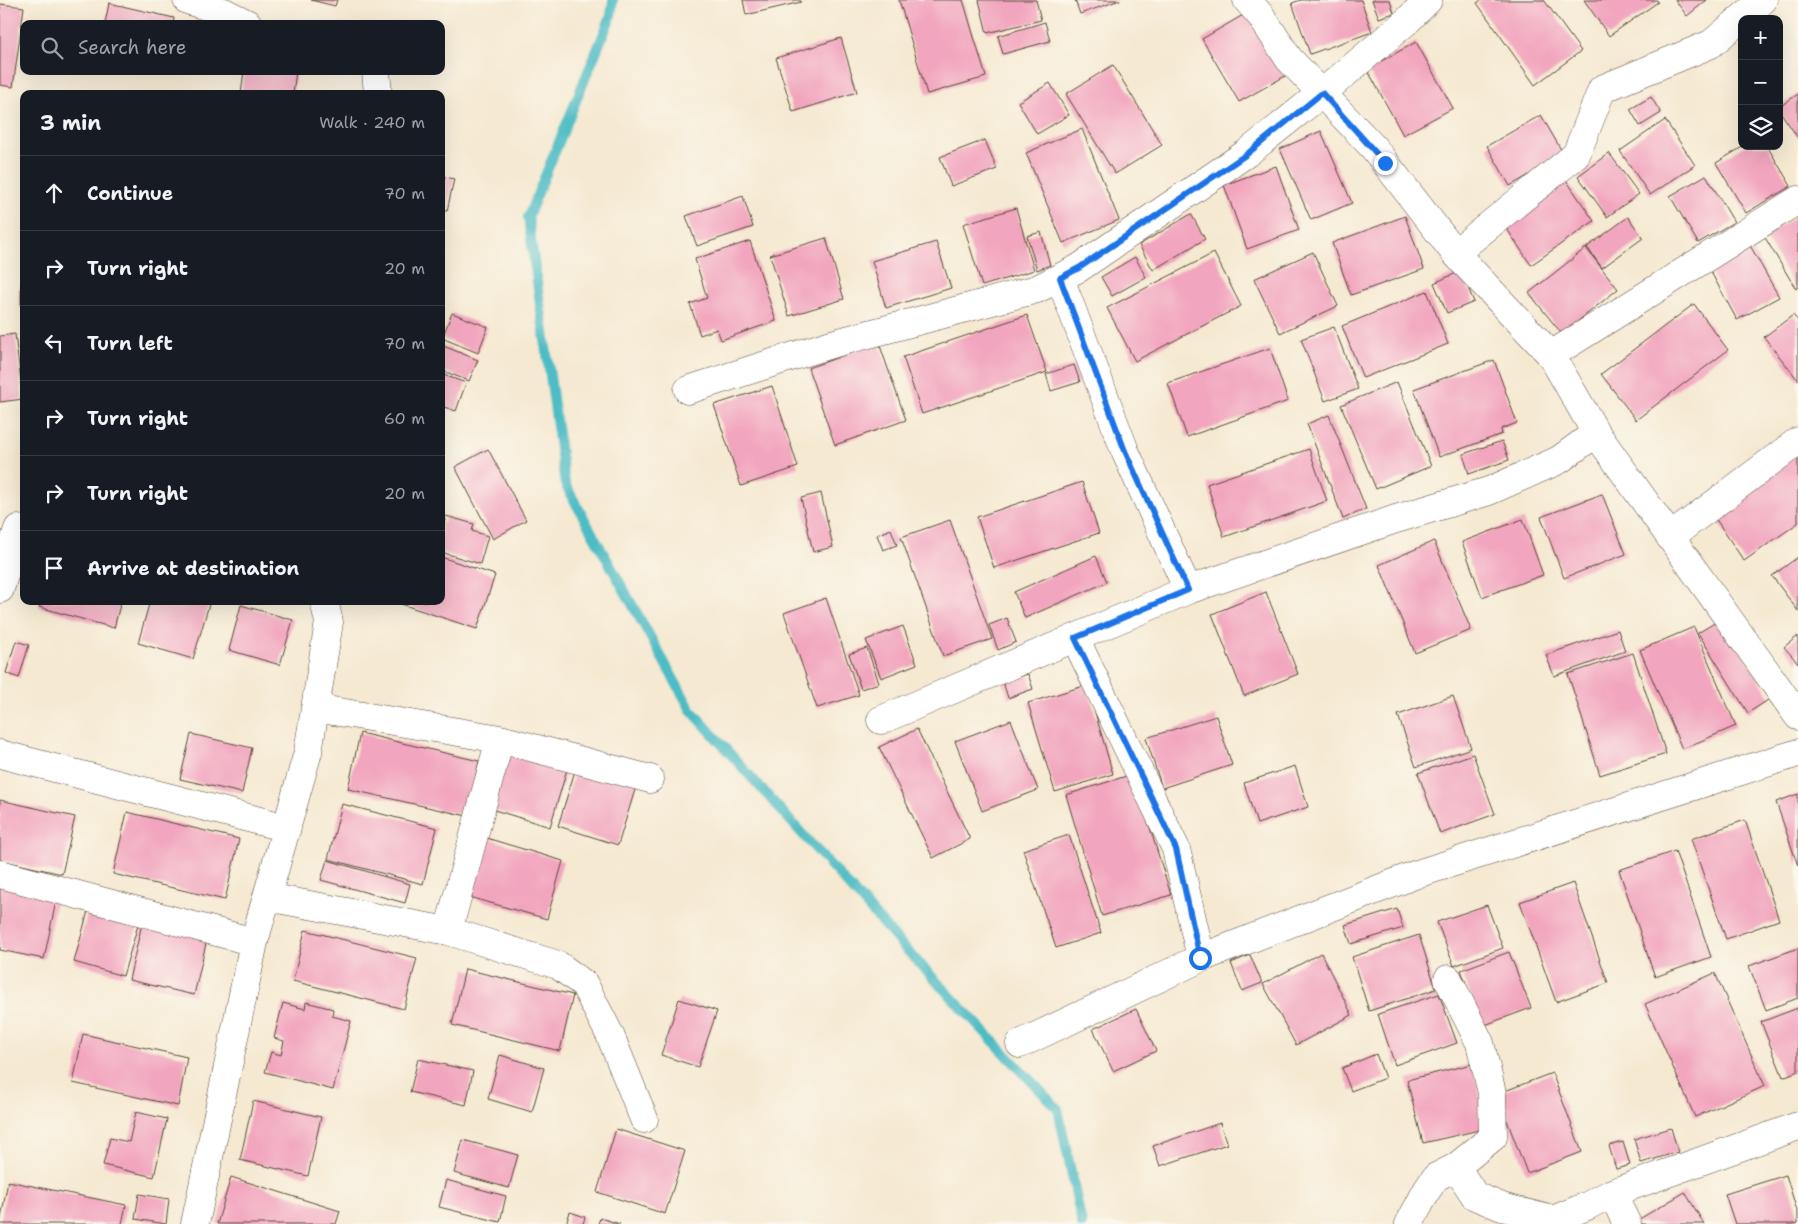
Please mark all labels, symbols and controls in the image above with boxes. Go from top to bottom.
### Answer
map controls [1738,15,1783,150]
button: + [1738,15,1783,60]
search box [20,20,445,75]
icon: search [38,34,66,62]
text: Search here [78,35,187,60]
button: − [1738,60,1783,105]
button: layers [1738,105,1783,150]
text: 3 min [40,109,101,137]
text: Walk · 240 m [319,112,425,133]
route end [1374,152,1397,175]
icon: ahead [40,179,68,207]
text: Continue [87,181,173,206]
text: 70 m [384,183,425,204]
icon: right [40,254,68,282]
text: Turn right [87,256,188,281]
text: 20 m [384,258,425,279]
icon: left [40,329,68,357]
text: Turn left [87,331,173,356]
text: 70 m [384,333,425,354]
icon: right [40,404,68,432]
text: Turn right [87,406,188,431]
text: 60 m [384,408,425,429]
icon: right [40,479,68,507]
text: Turn right [87,481,188,506]
text: 20 m [384,483,425,504]
icon: arrive [40,554,68,582]
text: Arrive at destination [87,556,299,581]
route start [1189,947,1212,970]

